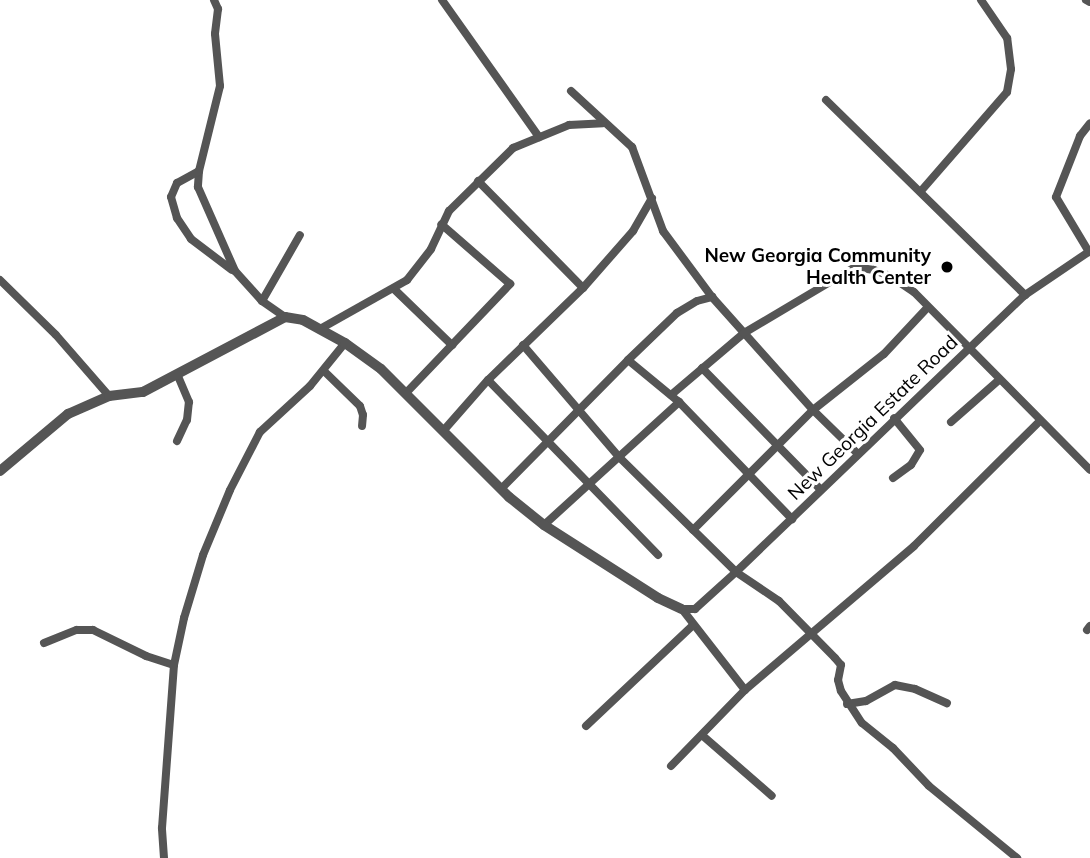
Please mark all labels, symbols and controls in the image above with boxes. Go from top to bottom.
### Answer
place label: New Georgia Community Health Center [704,245,931,289]
marker: New Georgia Community Health Center [937,257,957,277]
street label: New Georgia Estate Road [783,331,963,505]

